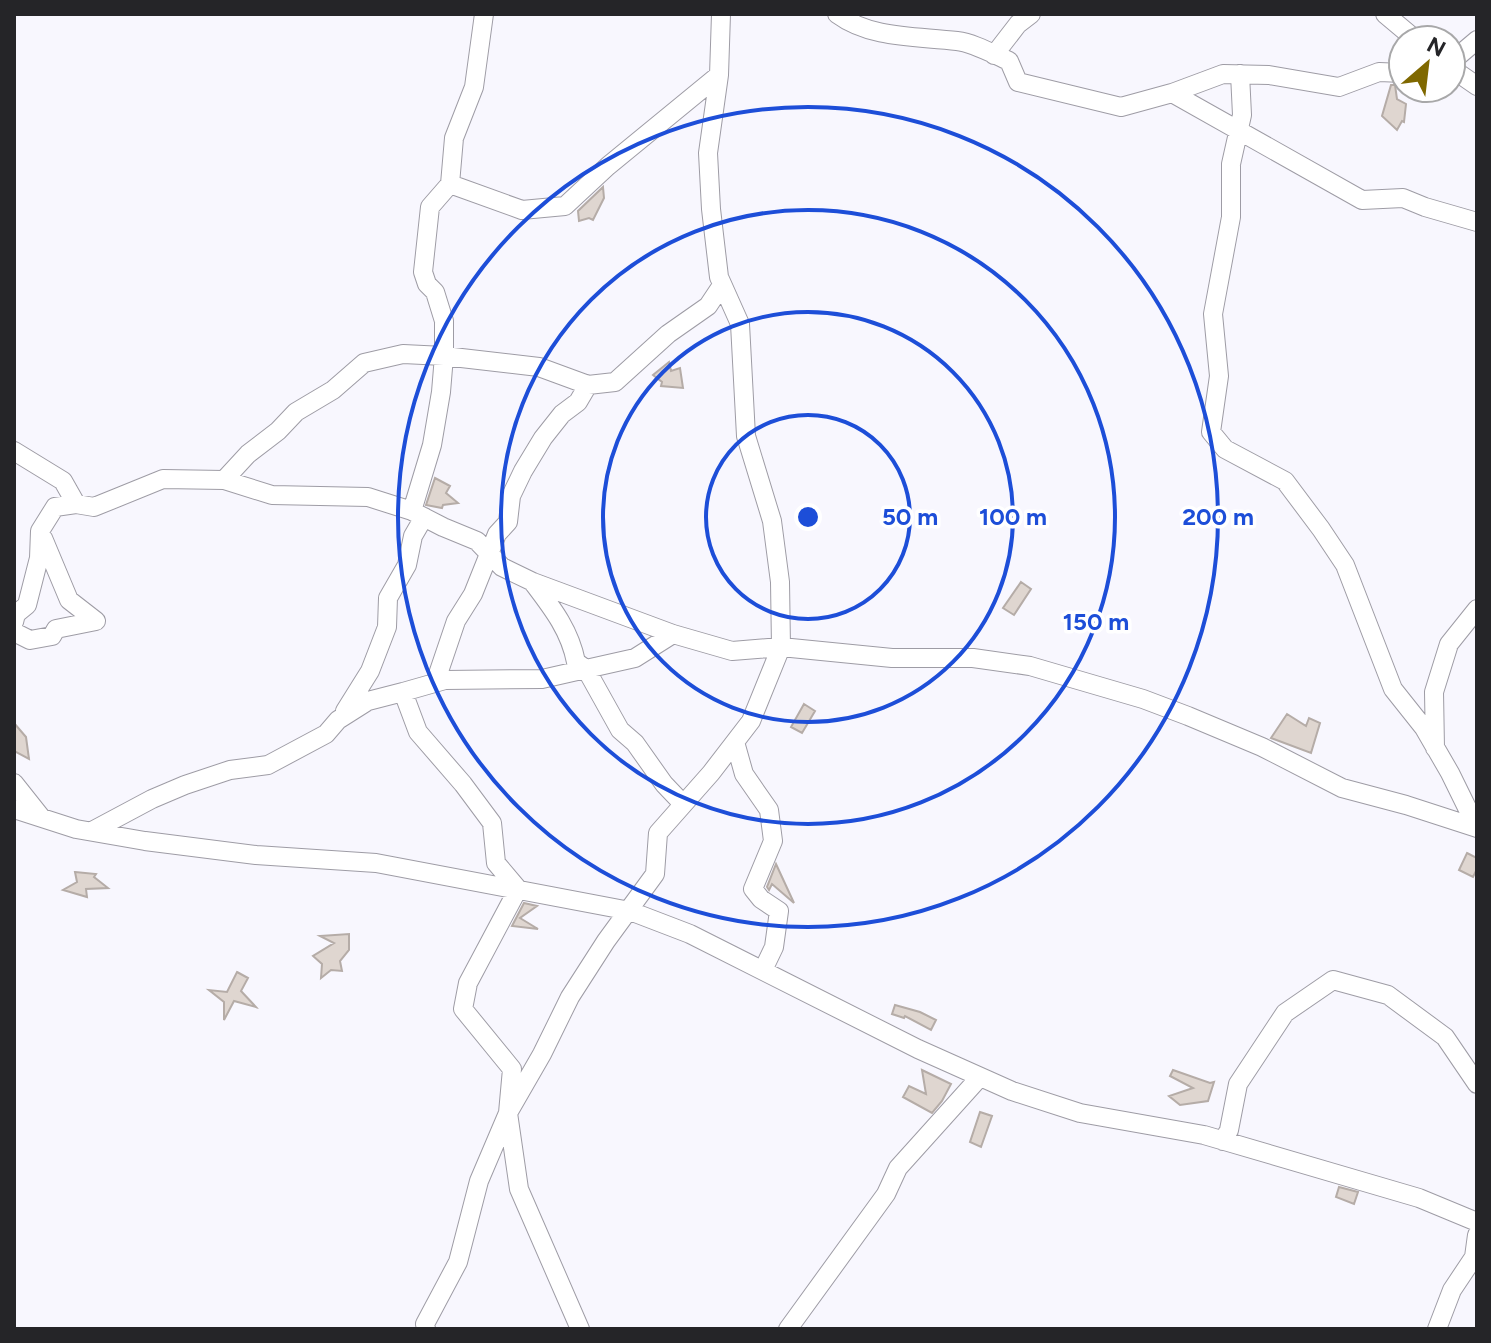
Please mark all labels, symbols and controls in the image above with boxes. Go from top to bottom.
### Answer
north arrow [1387,24,1467,104]
text: N [1422,31,1450,63]
text: 50 m [882,502,938,531]
text: 100 m [979,502,1047,531]
text: 200 m [1182,502,1254,531]
centre of rings [794,503,822,531]
text: 150 m [1063,607,1129,636]

